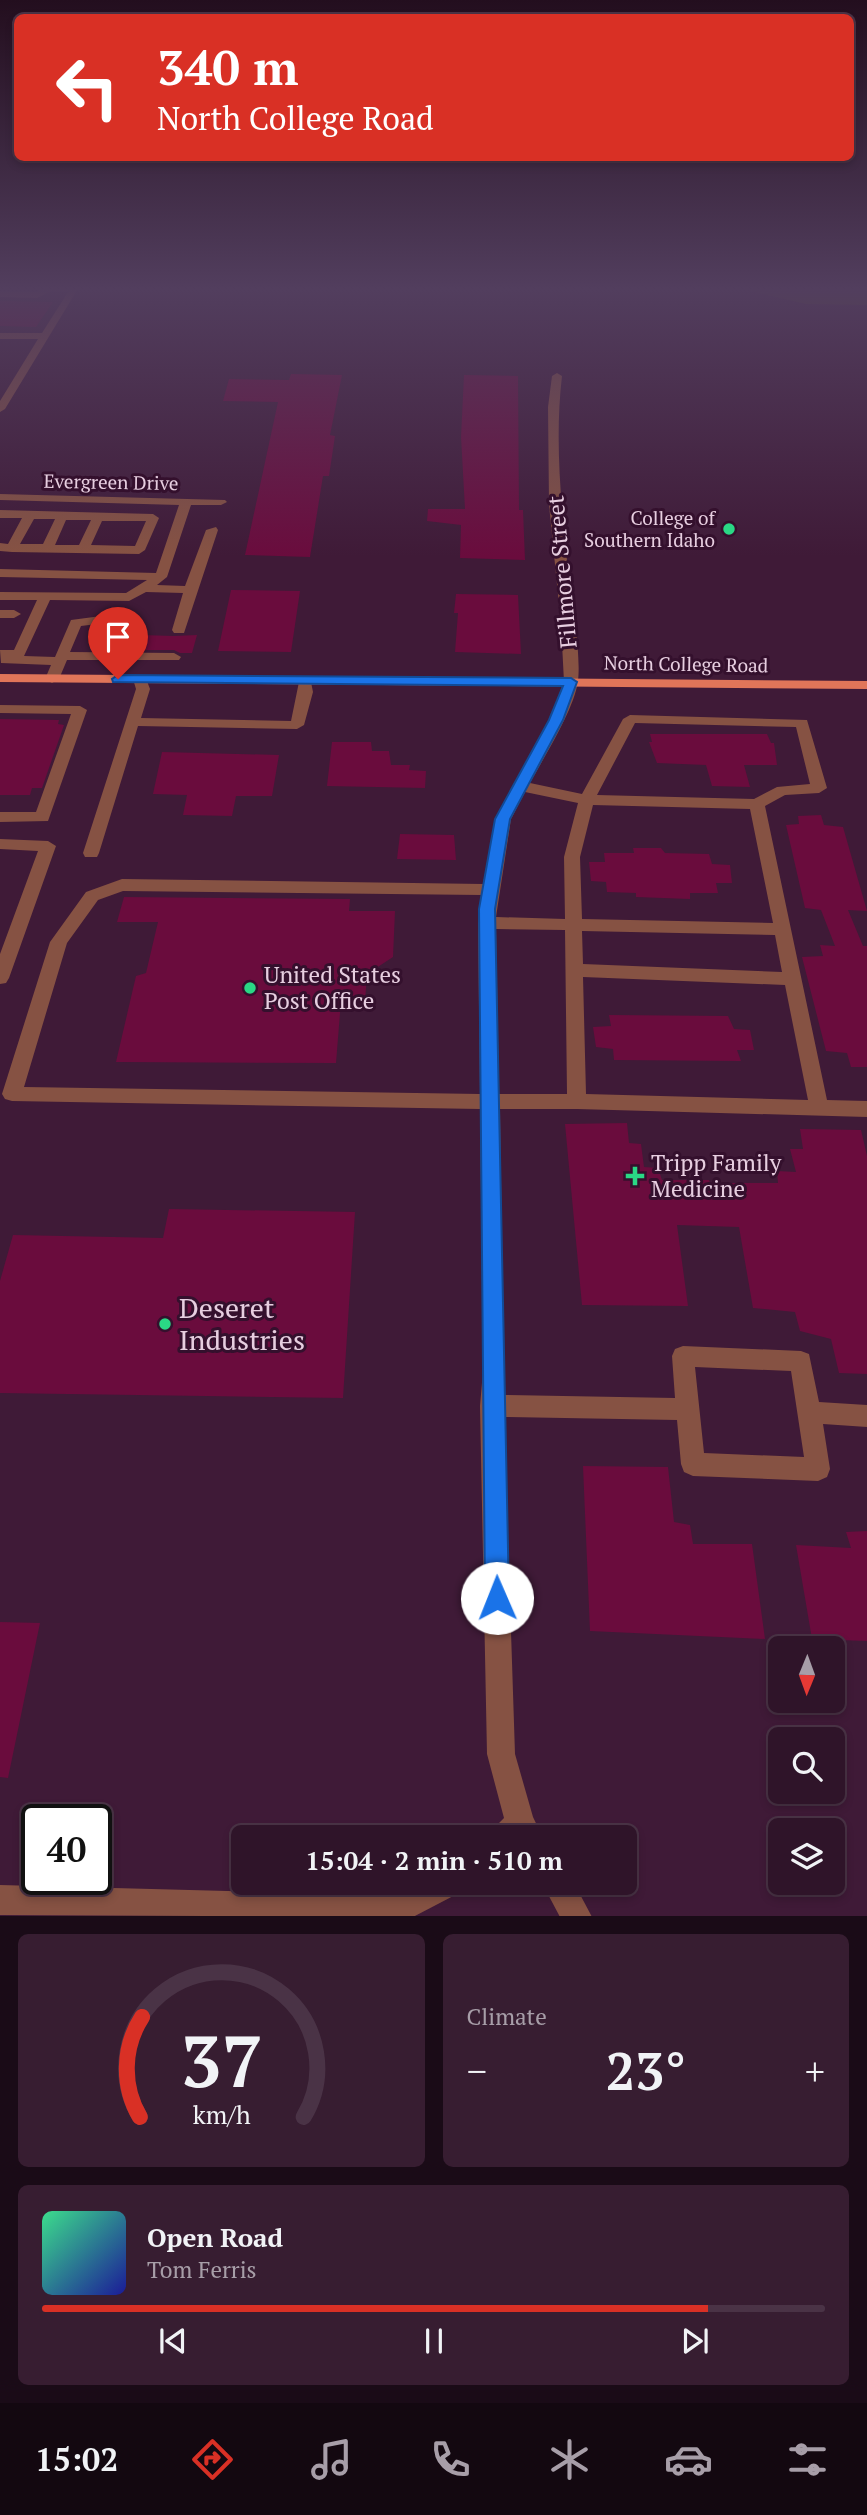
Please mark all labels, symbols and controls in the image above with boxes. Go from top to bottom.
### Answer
text: 340 m [157,34,299,99]
icon: left [42,42,133,133]
text: North College Road [157,97,434,139]
street label: Evergreen Drive [43,468,179,495]
street label: Fillmore Street [539,494,584,650]
place label: College of Southern Idaho [584,505,716,552]
marker: College of Southern Idaho [721,521,737,537]
pin [88,607,148,679]
icon: arrive [99,618,137,656]
street label: North College Road [604,650,769,677]
place label: United States Post Office [264,959,401,1016]
marker: United States Post Office [242,980,258,996]
place label: Tripp Family Medicine [651,1147,782,1204]
marker: Tripp Family Medicine [625,1166,645,1186]
place label: Deseret Industries [179,1289,305,1358]
marker: Deseret Industries [157,1316,173,1332]
position arrow [460,1561,534,1635]
north arrow [768,1636,845,1713]
map controls [768,1636,845,1895]
button: search [768,1727,845,1804]
speed limit sign: 40 [21,1804,112,1895]
button: layers [768,1818,845,1895]
text: 15:04 · 2 min · 510 m [305,1843,563,1877]
text: Climate [467,2001,547,2032]
text: 37 [180,2011,262,2108]
text: 23° [606,2036,686,2105]
text: − [467,2046,487,2096]
text: + [805,2046,825,2096]
text: km/h [192,2097,250,2130]
text: Open Road [147,2220,283,2254]
text: Tom Ferris [147,2254,257,2285]
icon: previous [154,2322,192,2360]
icon: pause [415,2322,453,2360]
icon: next [676,2322,714,2360]
icon: directions [188,2435,237,2484]
icon: music [307,2435,356,2484]
icon: phone [426,2435,475,2484]
icon: climate [545,2435,594,2484]
icon: car [664,2435,713,2484]
icon: filters [783,2435,832,2484]
text: 15:02 [35,2438,118,2480]

